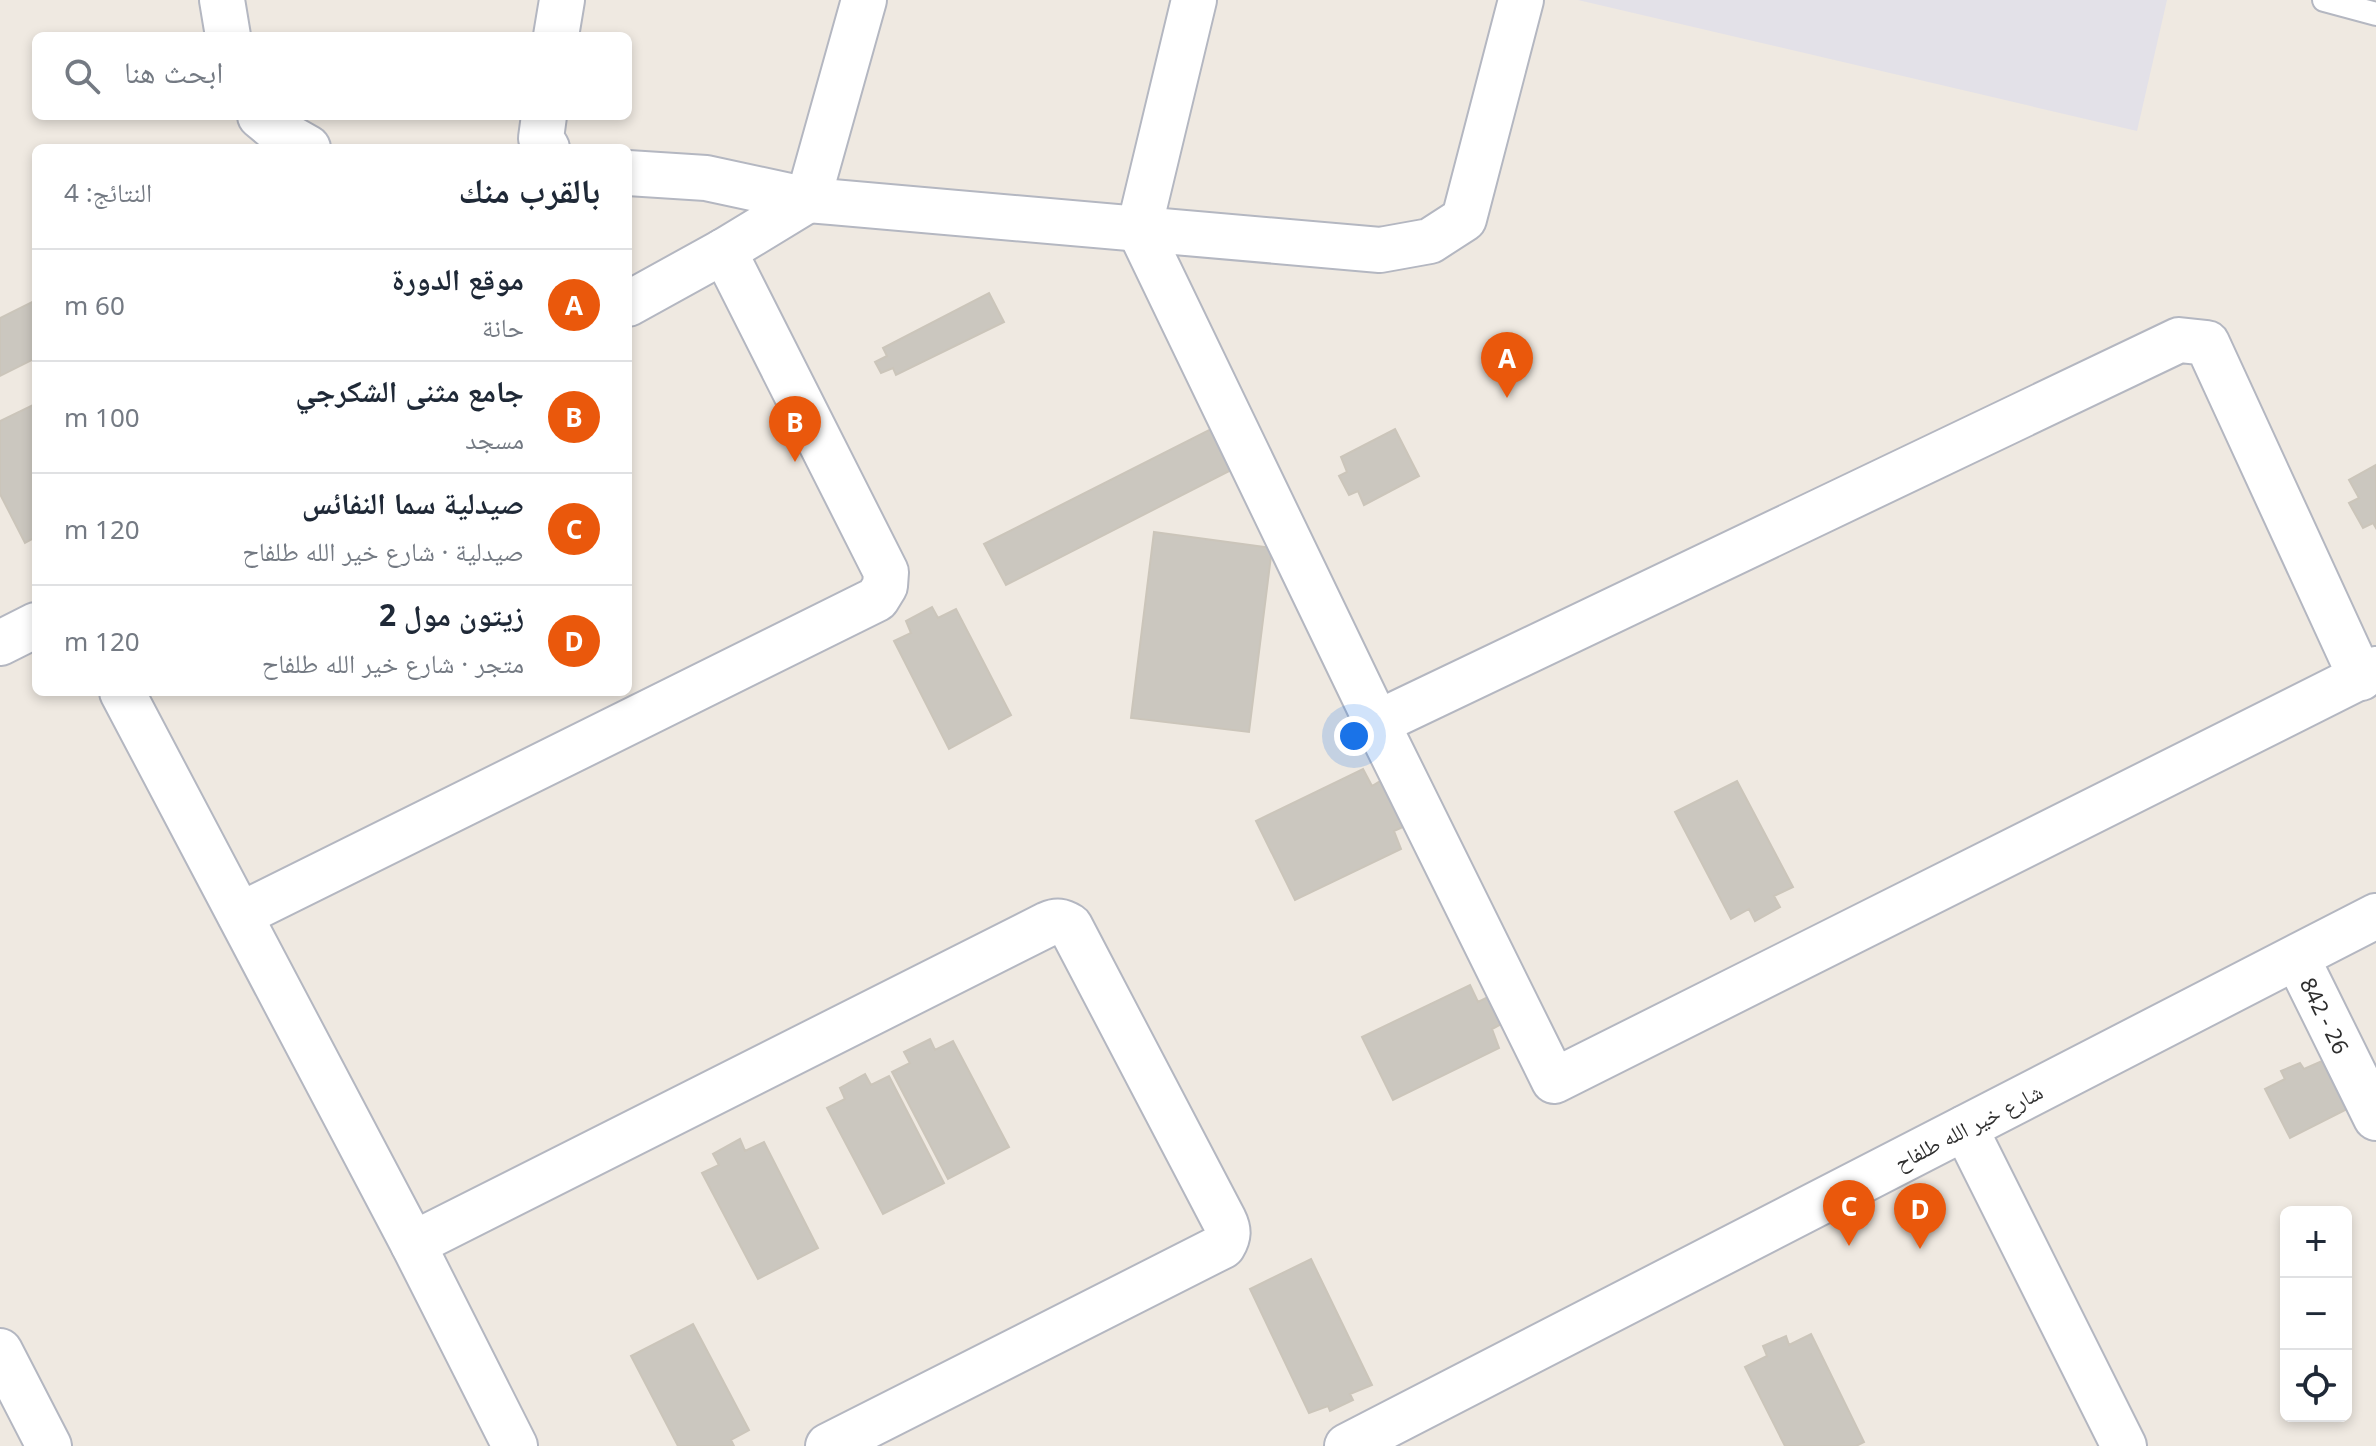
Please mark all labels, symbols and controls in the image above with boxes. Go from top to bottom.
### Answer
search box [32,32,632,120]
text: ابحث هنا [124,51,223,92]
icon: search [60,54,104,98]
text: بالقرب منك [458,167,600,213]
text: النتائج: 4 [64,174,152,210]
text: موقع الدورة [392,258,524,299]
text: 60 m [64,287,125,323]
text: A [565,287,583,323]
text: حانة [482,309,524,345]
pin: A [1481,332,1533,398]
text: جامع مثنى الشكرجي [295,370,524,411]
pin: B [769,396,821,462]
text: 100 m [64,399,140,435]
text: B [565,399,583,435]
text: مسجد [465,421,524,457]
text: صيدلية سما النفائس [302,482,524,523]
text: 120 m [64,511,140,547]
text: C [566,511,582,547]
text: صيدلية · شارع خير الله طلفاح [242,533,524,569]
text: زيتون مول 2 [379,594,524,635]
text: 120 m [64,623,140,659]
text: D [564,623,584,659]
text: متجر · شارع خير الله طلفاح [262,645,524,681]
your location [1334,716,1374,756]
street label: 842 - 26 [2294,972,2357,1059]
street label: شارع خير الله طلفاح [1889,1076,2047,1176]
pin: C [1823,1180,1875,1246]
pin: D [1894,1183,1946,1249]
map controls [2280,1206,2352,1422]
button: + [2280,1206,2352,1278]
button: − [2280,1278,2352,1350]
button: locate [2280,1350,2352,1422]

